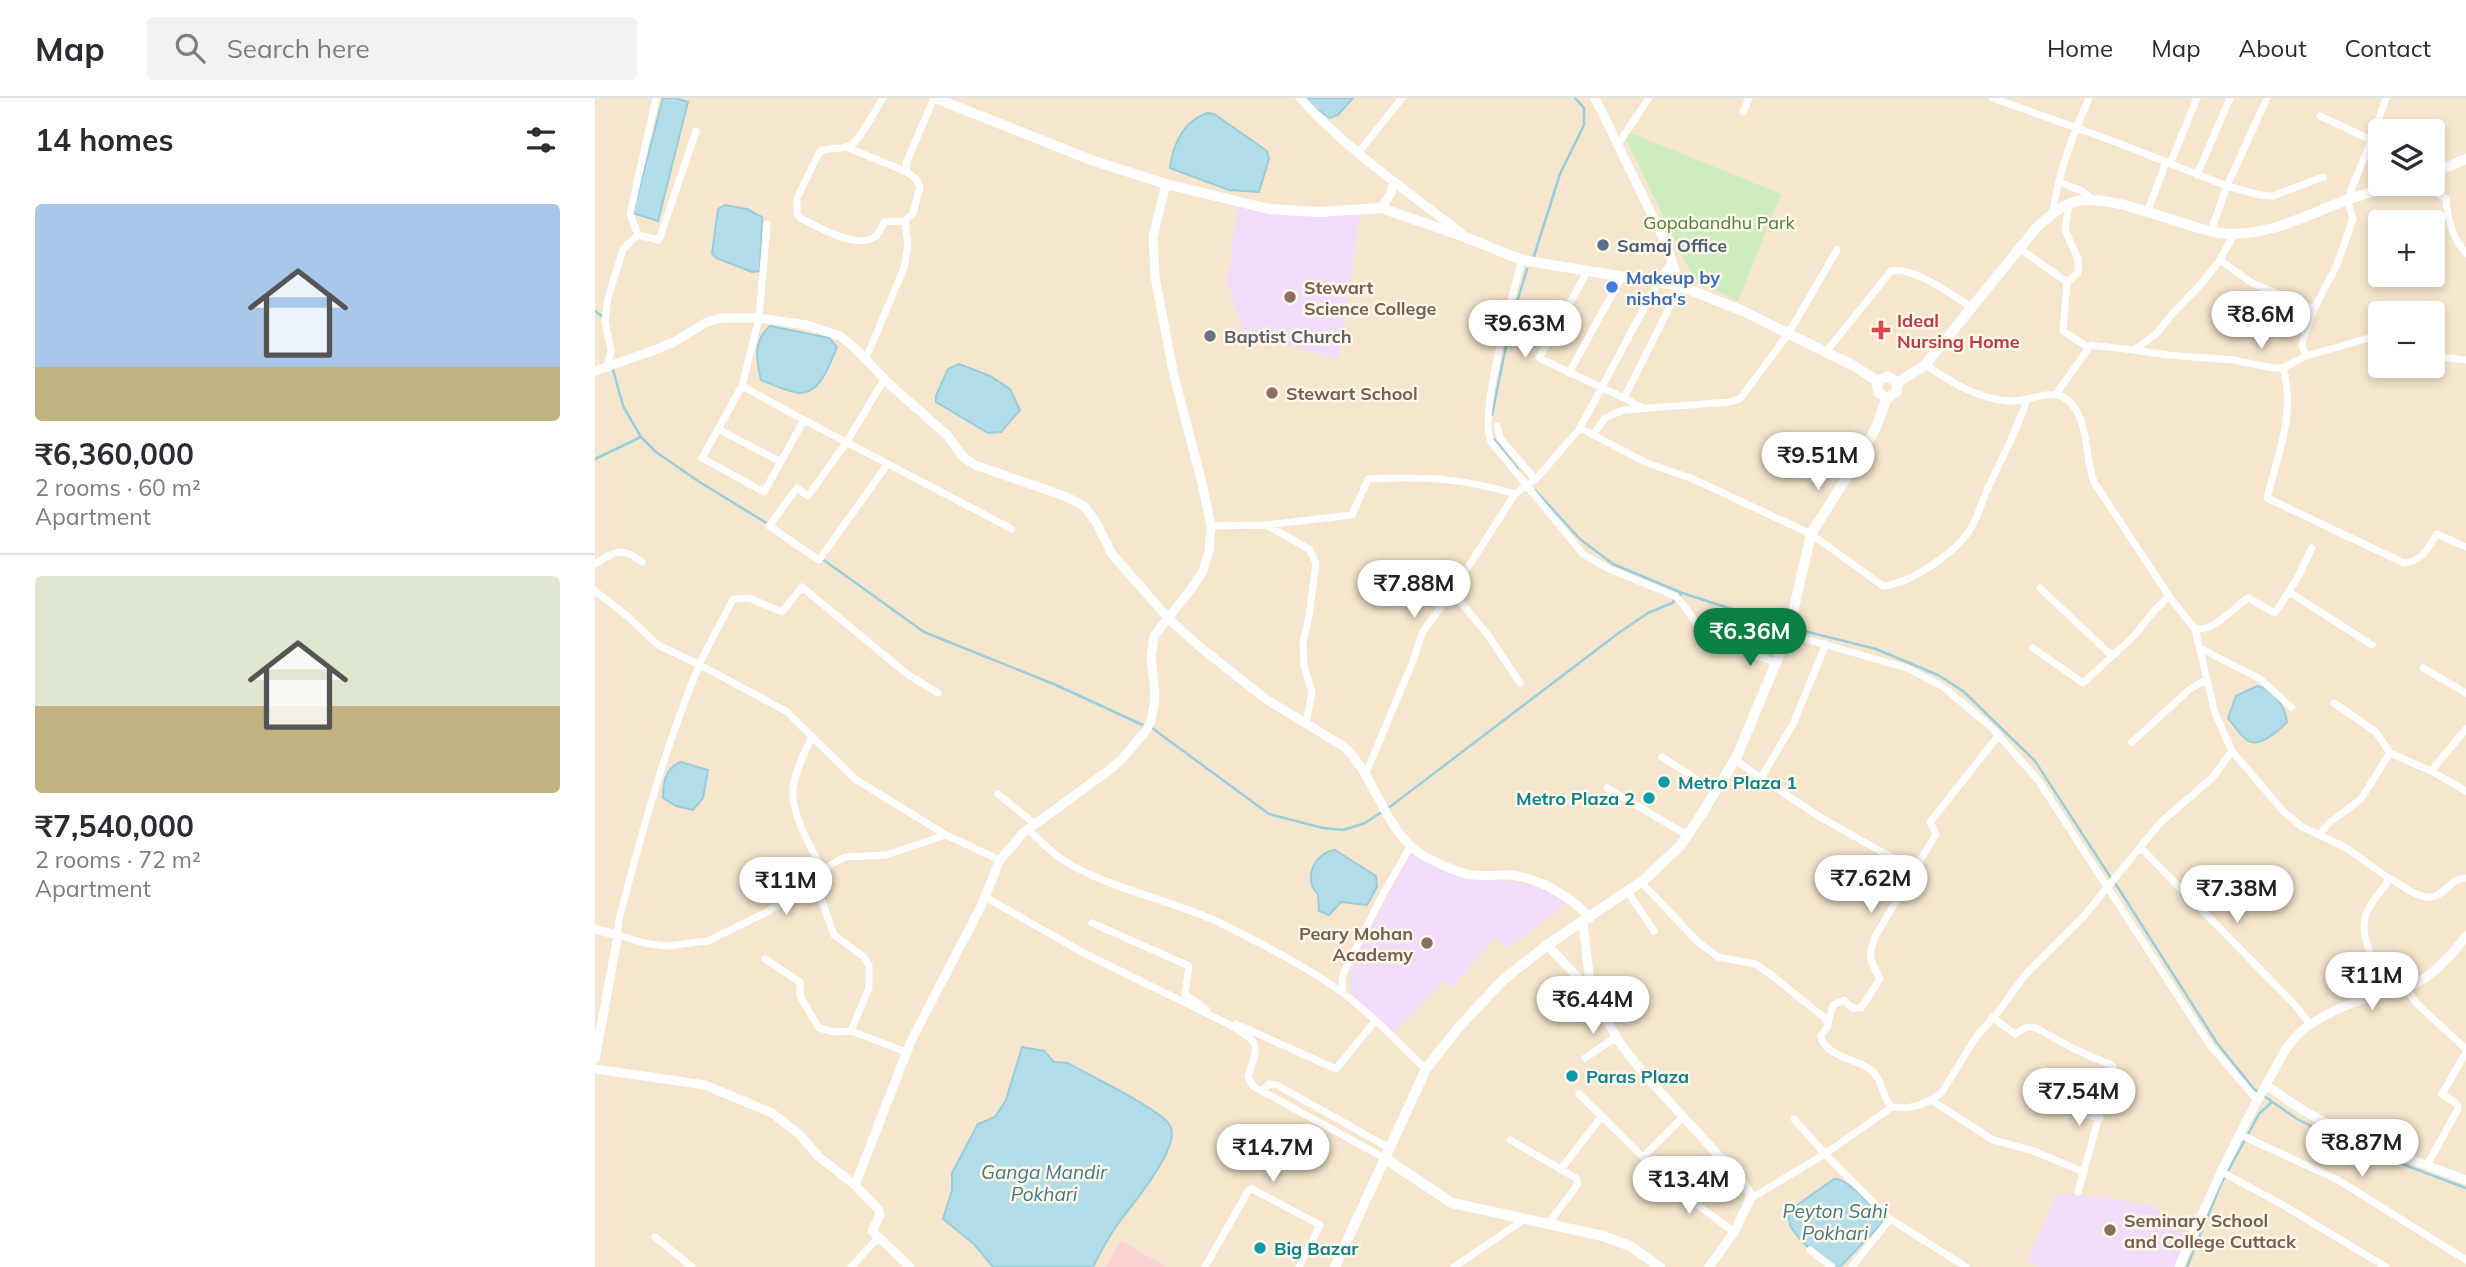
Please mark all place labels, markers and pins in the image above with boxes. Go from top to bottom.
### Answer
place label: Samaj Office [1617,234,1727,257]
marker: Samaj Office [1595,237,1611,253]
place label: Makeup by nisha's [1626,266,1720,310]
place label: Stewart Science College [1304,276,1437,320]
marker: Makeup by nisha's [1604,279,1620,295]
marker: Stewart Science College [1282,289,1298,305]
pin: ₹8.6M [2212,292,2310,351]
pin: ₹9.63M [1468,300,1582,360]
place label: Ideal Nursing Home [1897,309,2020,353]
marker: Ideal Nursing Home [1871,320,1891,340]
place label: Baptist Church [1224,325,1352,348]
marker: Baptist Church [1202,328,1218,344]
place label: Stewart School [1286,382,1418,405]
marker: Stewart School [1264,385,1280,401]
pin: ₹9.51M [1761,432,1875,492]
pin: ₹7.88M [1357,560,1471,620]
pin: ₹6.36M [1693,608,1807,668]
place label: Metro Plaza 1 [1678,771,1797,794]
marker: Metro Plaza 1 [1656,774,1672,790]
place label: Metro Plaza 2 [1516,787,1635,810]
marker: Metro Plaza 2 [1641,790,1657,806]
pin: ₹7.62M [1814,856,1928,915]
pin: ₹11M [745,858,827,917]
pin: ₹7.38M [2180,866,2294,925]
place label: Peary Mohan Academy [1299,922,1413,966]
marker: Peary Mohan Academy [1419,935,1435,951]
pin: ₹11M [2331,953,2413,1012]
pin: ₹6.44M [1536,976,1650,1036]
place label: Paras Plaza [1586,1065,1689,1088]
marker: Paras Plaza [1564,1068,1580,1084]
pin: ₹7.54M [2022,1068,2136,1128]
pin: ₹8.87M [2305,1119,2419,1179]
pin: ₹14.7M [1216,1124,1330,1184]
pin: ₹13.4M [1632,1156,1746,1216]
place label: Seminary School and College Cuttack [2124,1209,2297,1253]
marker: Seminary School and College Cuttack [2102,1222,2118,1238]
place label: Big Bazar [1274,1237,1359,1260]
marker: Big Bazar [1252,1240,1268,1256]

